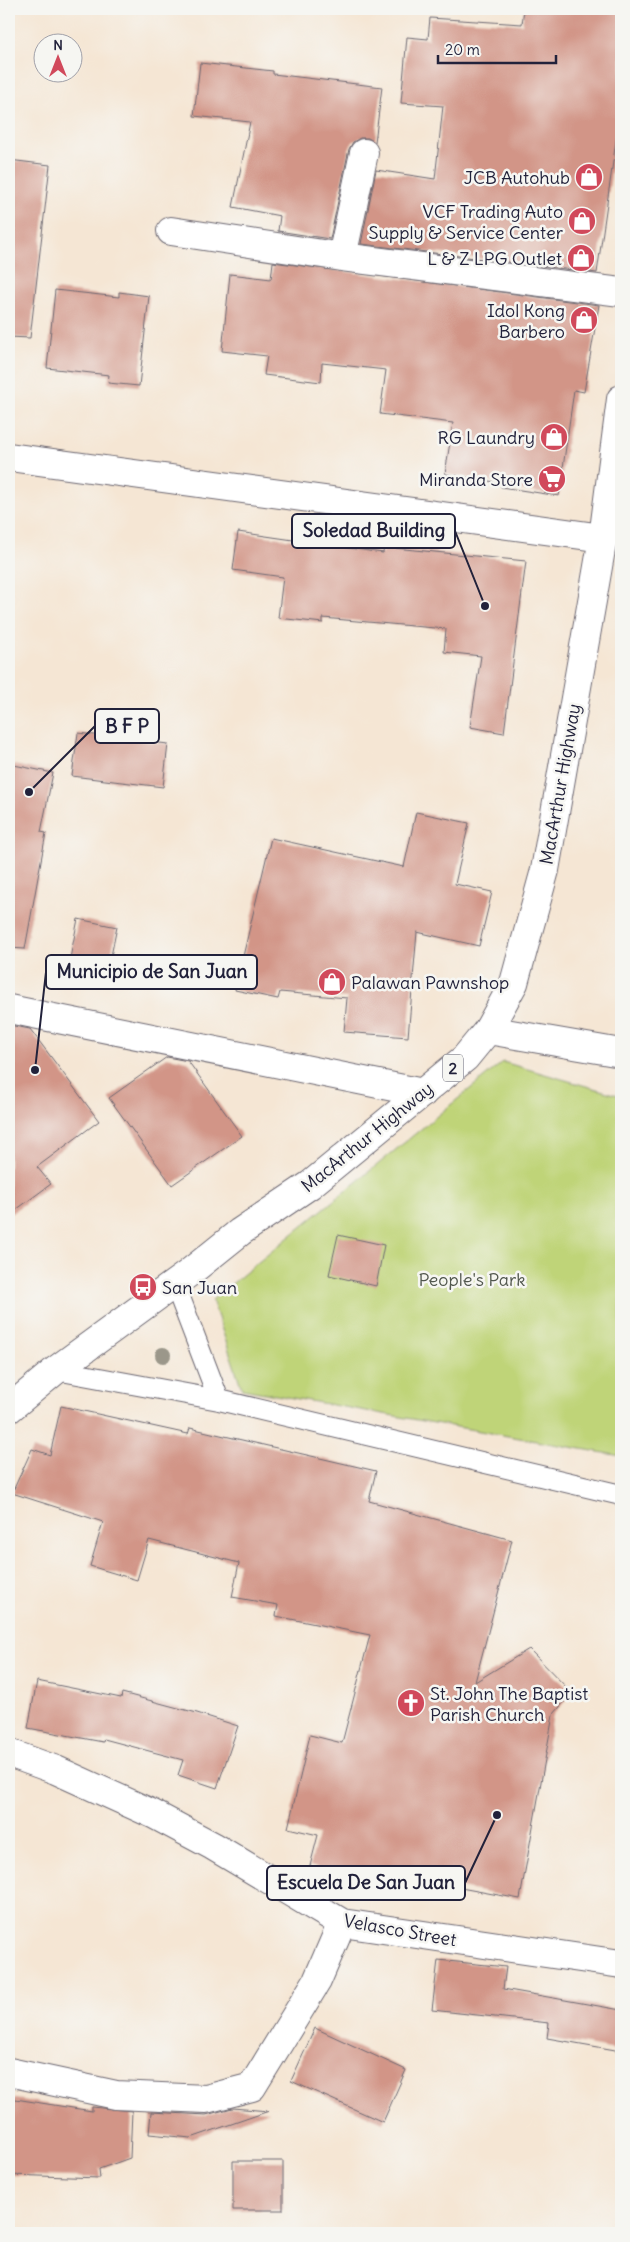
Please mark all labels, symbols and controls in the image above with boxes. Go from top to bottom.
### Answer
north arrow [32,32,82,82]
scale bar [438,32,555,64]
text: N [53,36,63,54]
text: 20 m [445,40,480,59]
shop icon: JCB Autohub [574,162,604,192]
place label: JCB Autohub [464,166,570,189]
place label: VCF Trading Auto Supply & Service Center [368,200,564,244]
shop icon: VCF Trading Auto Supply & Service Center [567,206,597,236]
shop icon: L & Z LPG Outlet [566,243,596,273]
place label: L & Z LPG Outlet [427,247,562,270]
place label: Idol Kong Barbero [487,299,565,343]
shop icon: Idol Kong Barbero [569,305,599,335]
shop icon: RG Laundry [539,422,569,452]
place label: RG Laundry [437,426,535,449]
supermarket icon: Miranda Store [537,464,567,494]
place label: Miranda Store [419,468,533,491]
callout: Soledad Building [292,514,455,548]
text: Soledad Building [303,518,445,542]
street label: MacArthur Highway [535,702,585,866]
callout: B F P [95,709,159,743]
text: B F P [105,714,149,738]
callout: Municipio de San Juan [46,955,257,989]
text: Municipio de San Juan [56,959,248,983]
shop icon: Palawan Pawnshop [317,967,347,997]
place label: Palawan Pawnshop [351,971,509,994]
road number: 2 [443,1054,463,1082]
street label: MacArthur Highway [296,1077,438,1197]
park label: People's Park [418,1268,526,1291]
bus stop icon: San Juan [128,1272,158,1302]
place label: San Juan [162,1276,237,1299]
place label: St. John The Baptist Parish Church [430,1682,588,1726]
church icon: St. John The Baptist Parish Church [396,1688,426,1718]
callout: Escuela De San Juan [267,1866,465,1900]
text: Escuela De San Juan [277,1870,455,1894]
street label: Velasco Street [342,1909,458,1951]

